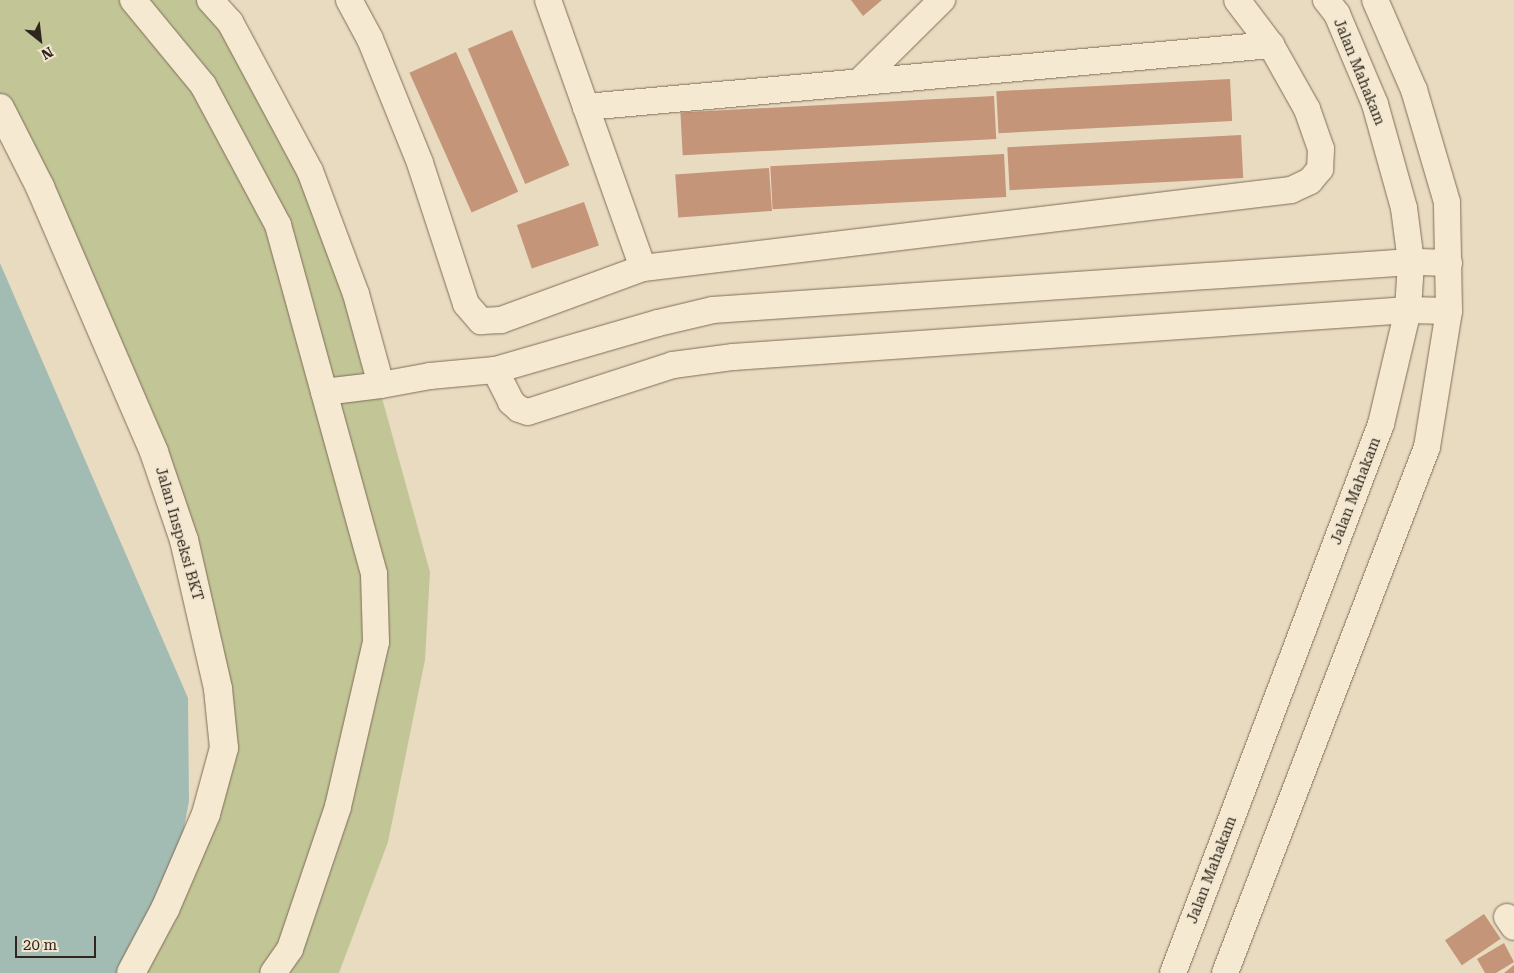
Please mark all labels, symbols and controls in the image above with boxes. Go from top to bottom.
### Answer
north arrow [15,15,65,65]
street label: Jalan Mahakam [1329,16,1389,128]
text: N [39,44,56,63]
street label: Jalan Mahakam [1327,435,1385,547]
street label: Jalan Inspeksi BKT [151,465,207,603]
street label: Jalan Mahakam [1183,814,1241,926]
scale bar [18,926,99,958]
text: 20 m [23,936,57,954]

